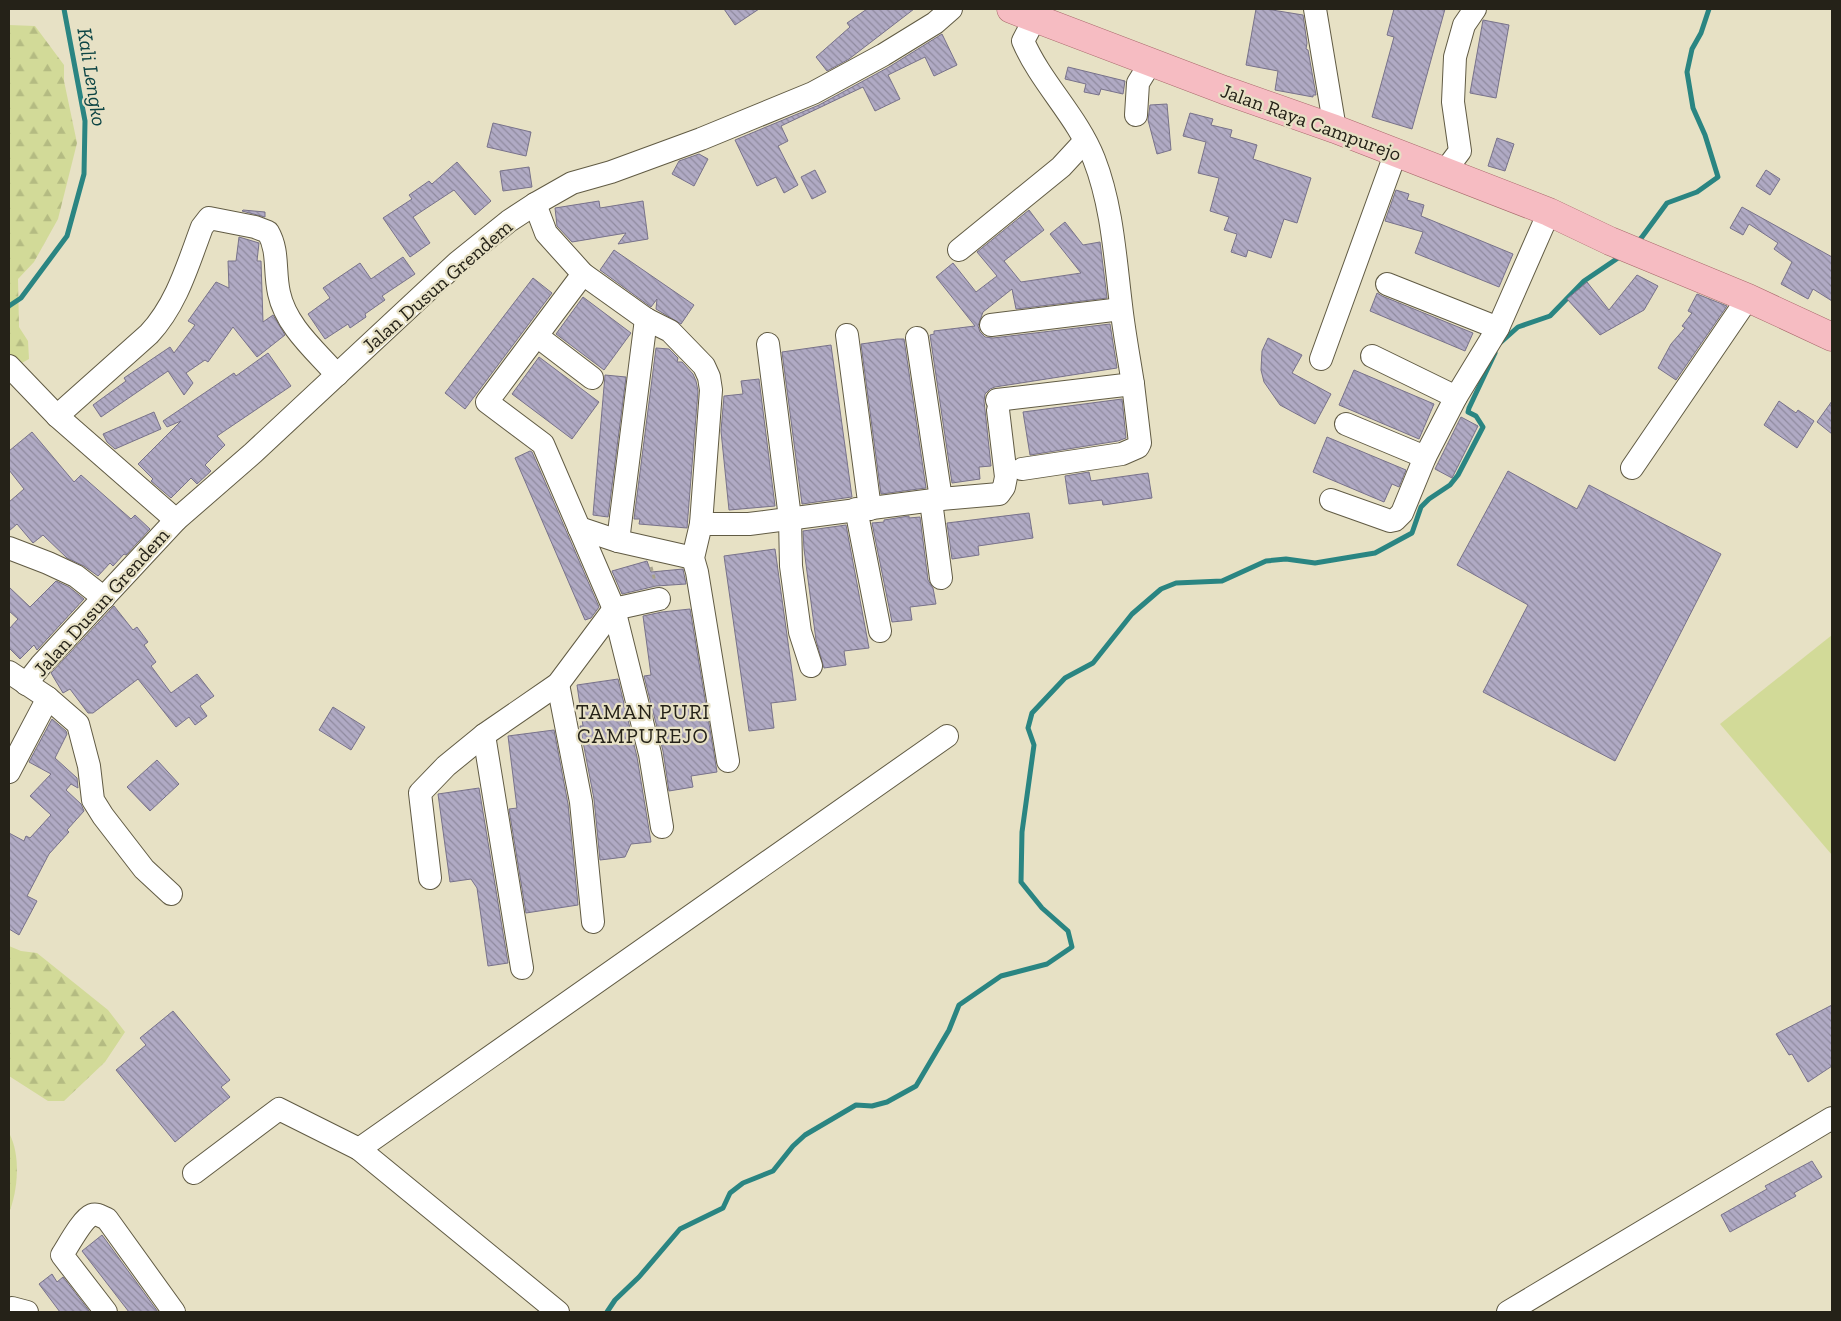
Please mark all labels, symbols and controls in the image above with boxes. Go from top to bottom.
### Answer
water label: Kali Lengko [72,26,113,128]
street label: Jalan Raya Campurejo [1217,78,1405,166]
street label: Jalan Dusun Grendem [357,214,518,358]
street label: Jalan Dusun Grendem [28,522,174,681]
district label: TAMAN PURI CAMPUREJO [576,699,710,748]

